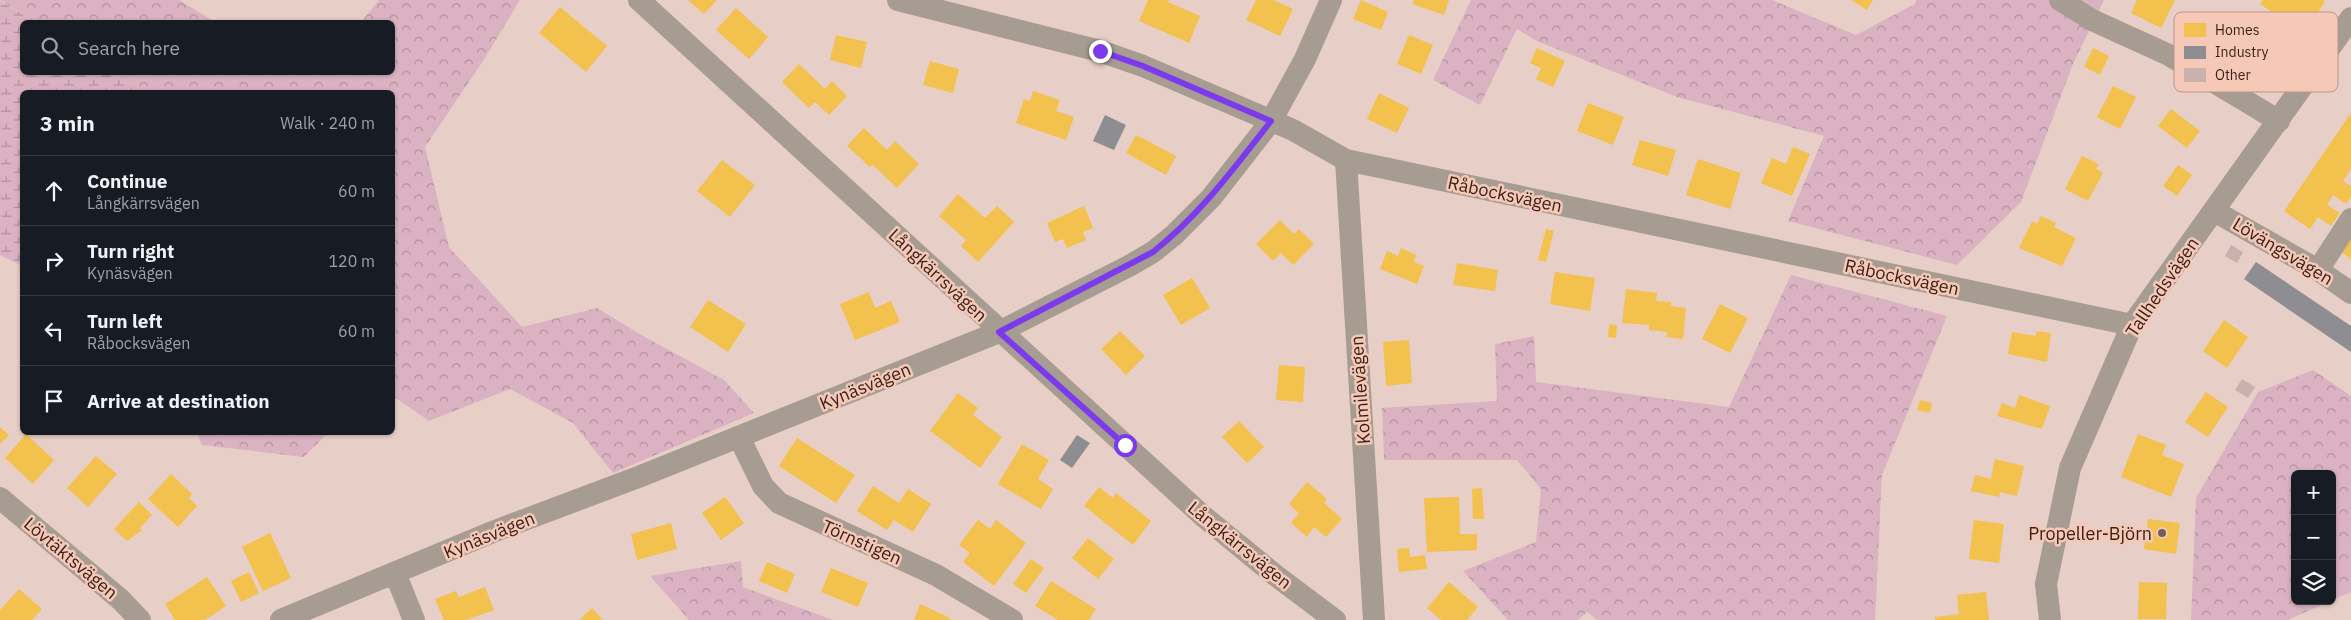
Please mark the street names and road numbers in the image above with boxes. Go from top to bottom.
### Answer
street label: Råbocksvägen [1446,171,1564,217]
street label: Lövängsvägen [2229,212,2337,290]
street label: Långkärrsvägen [884,223,992,327]
street label: Tallhedsvägen [2120,233,2204,341]
street label: Råbocksvägen [1843,254,1961,300]
street label: Kolmilevägen [1345,335,1375,445]
street label: Kynäsvägen [816,357,914,415]
street label: Långkärrsvägen [1183,496,1297,594]
street label: Kynäsvägen [440,506,538,564]
street label: Lövtäktsvägen [19,512,123,604]
street label: Törnstigen [818,514,906,570]

